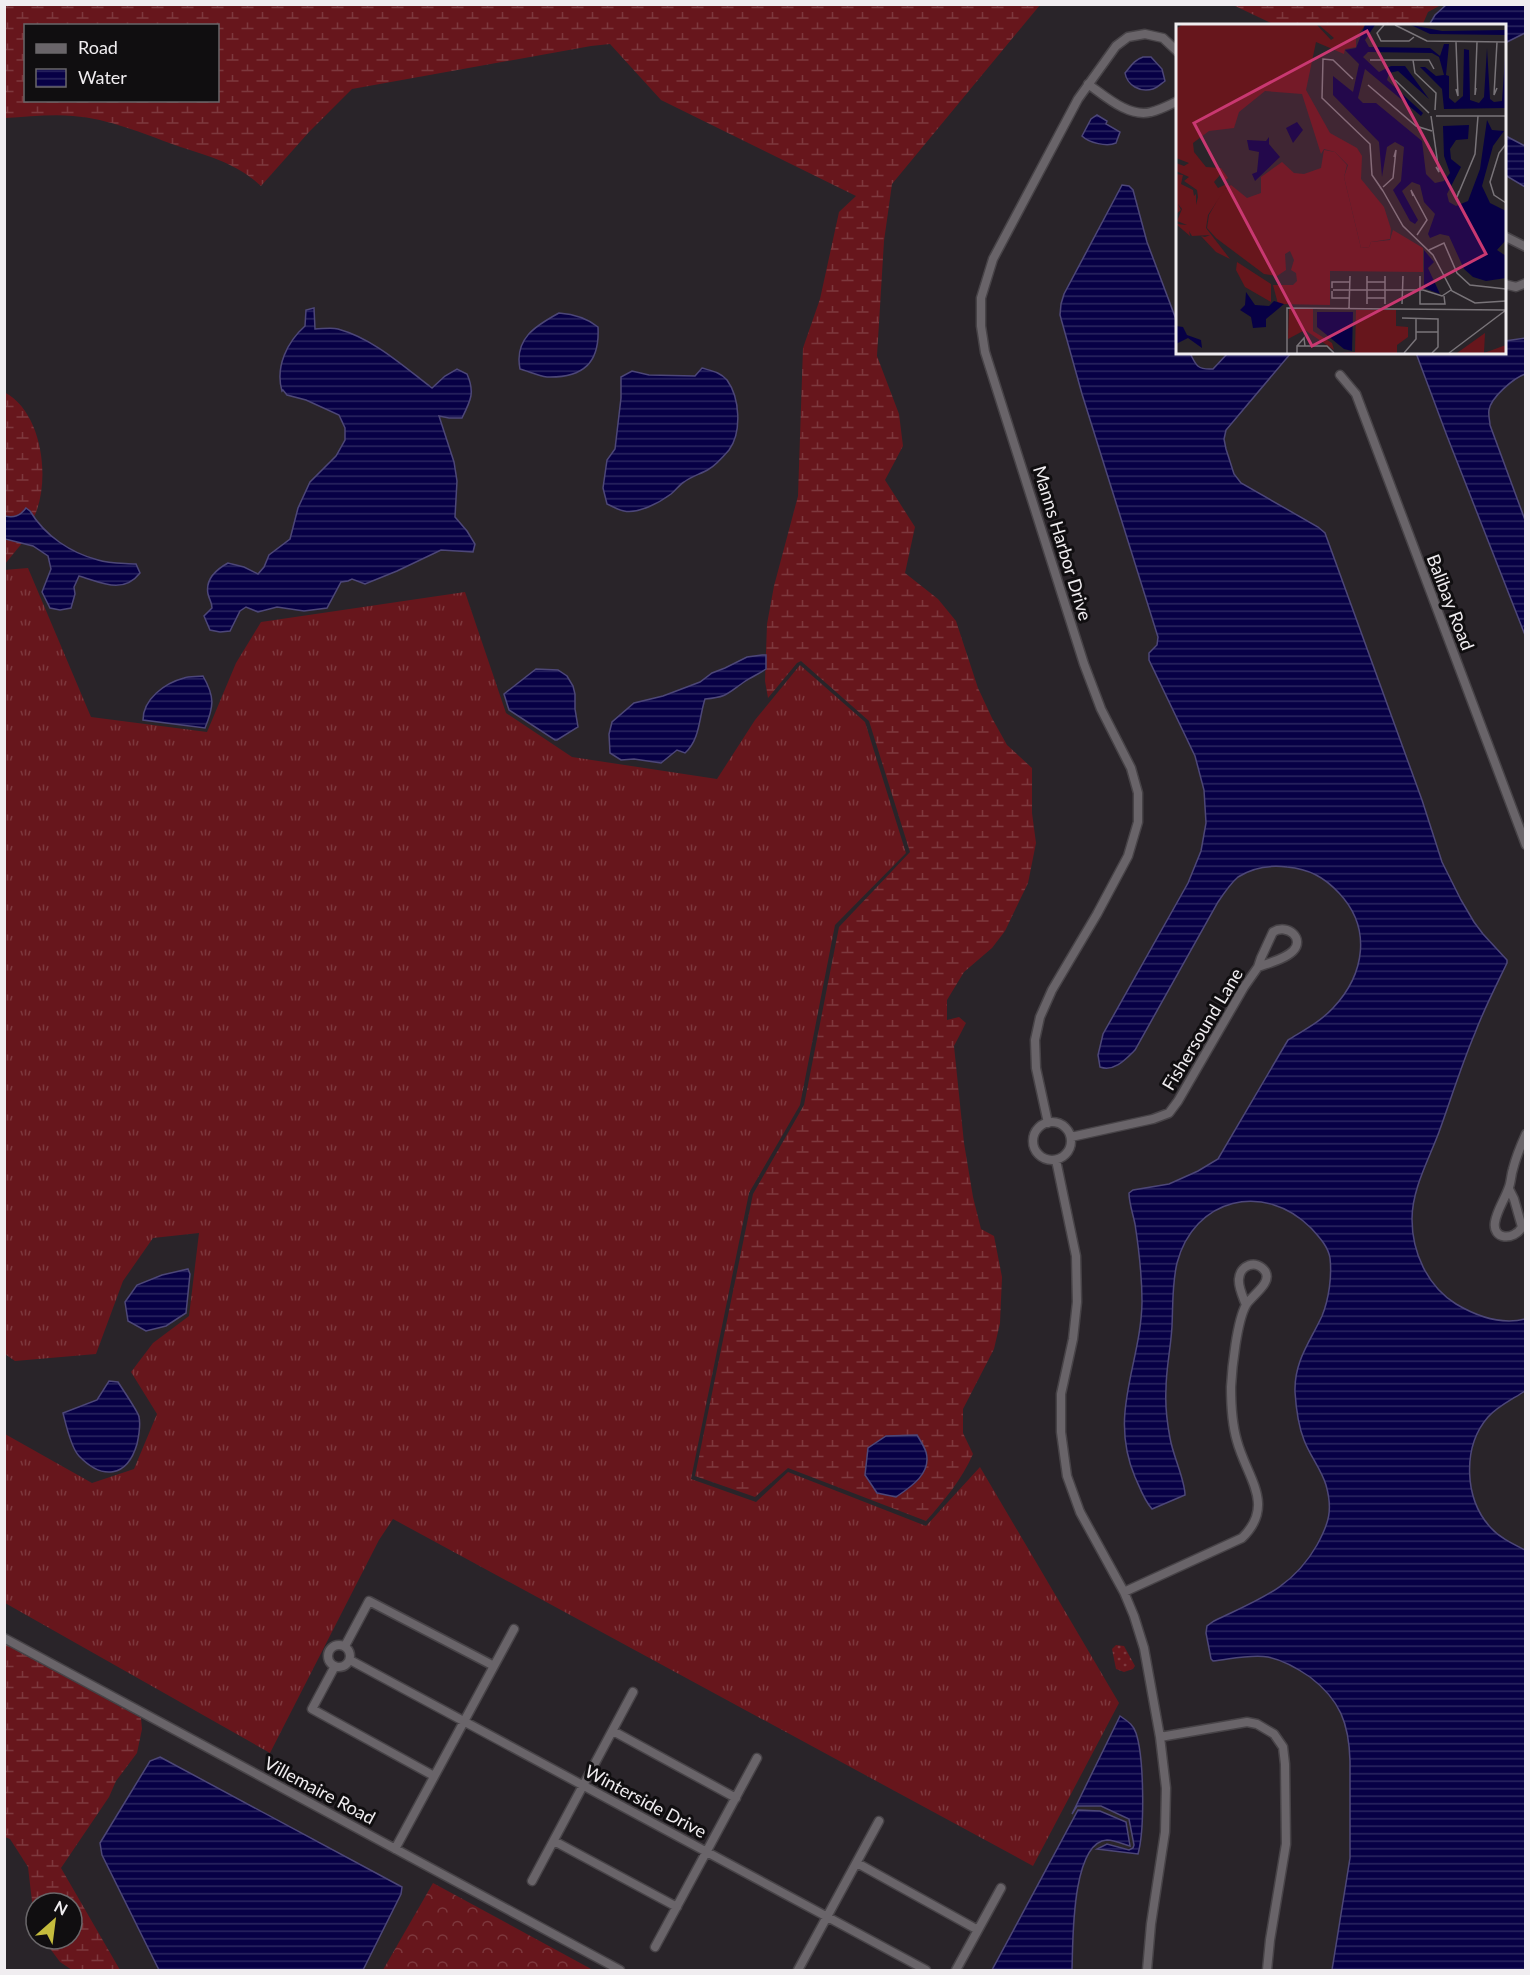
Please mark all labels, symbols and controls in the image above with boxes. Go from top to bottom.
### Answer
legend [24,24,219,102]
inset map [1176,24,1506,354]
text: Road [78,36,118,58]
text: Water [78,66,127,88]
street label: Manns Harbor Drive [1029,463,1097,623]
street label: Balibay Road [1423,551,1479,653]
street label: Fishersound Lane [1157,964,1247,1094]
street label: Villemaire Road [261,1751,379,1829]
street label: Winterside Drive [581,1760,711,1842]
north arrow [24,1891,84,1951]
text: N [51,1896,71,1919]

